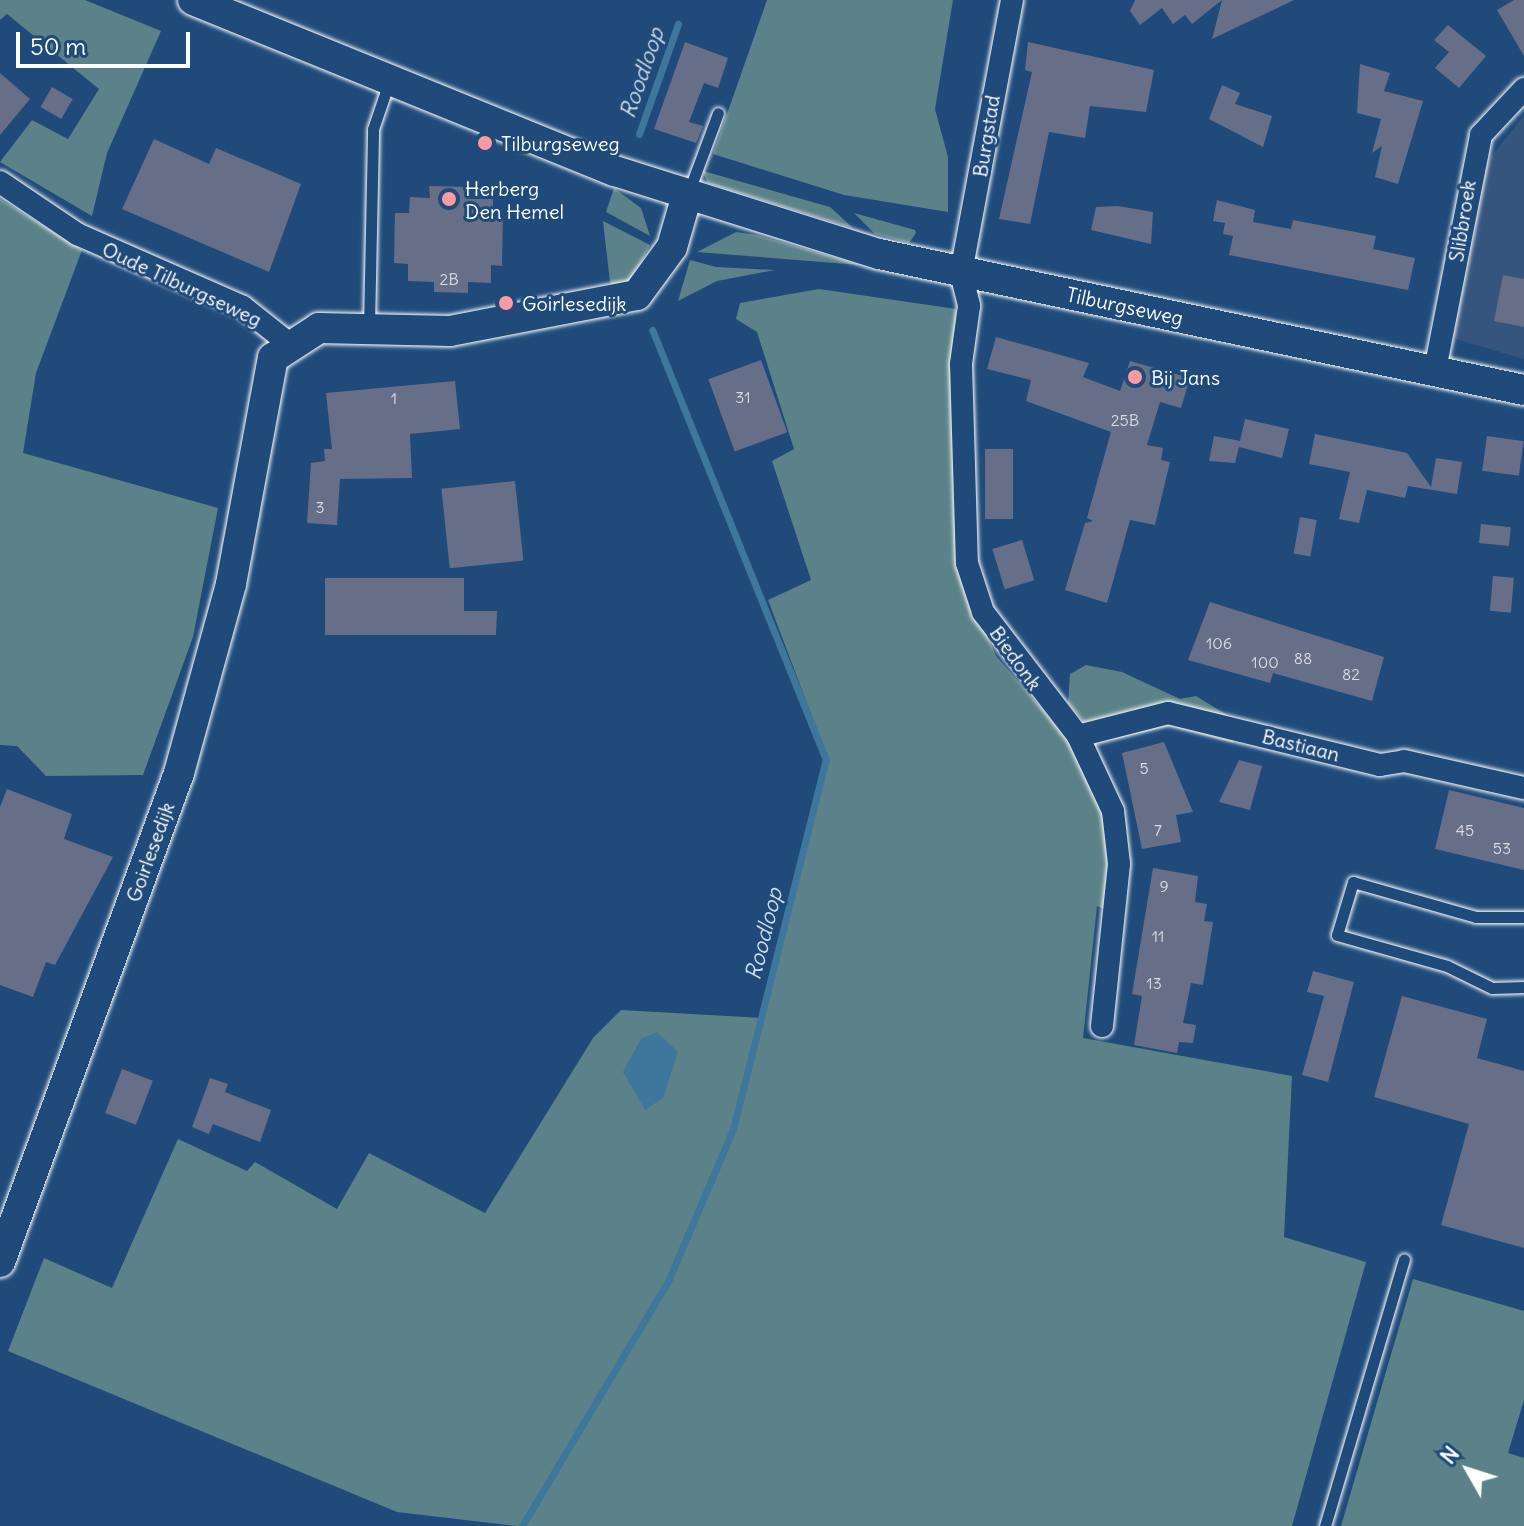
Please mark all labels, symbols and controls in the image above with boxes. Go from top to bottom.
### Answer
scale bar [20,16,194,66]
water label: Roodloop [614,24,670,122]
text: 50 m [30,31,86,61]
street label: Burgstad [968,93,1004,179]
place label: Tilburgseweg [501,131,620,155]
marker: Tilburgseweg [476,134,494,152]
place label: Herberg Den Hemel [465,176,564,223]
street label: Slibbroek [1444,178,1480,264]
marker: Herberg Den Hemel [440,190,458,208]
street label: Oude Tilburgseweg [99,237,265,331]
house number: 2B [439,269,459,289]
street label: Tilburgseweg [1064,282,1186,330]
place label: Goirlesedijk [522,291,626,315]
marker: Goirlesedijk [497,294,515,312]
place label: Bij Jans [1151,365,1220,389]
marker: Bij Jans [1126,368,1144,386]
house number: 31 [735,387,751,407]
house number: 1 [391,388,397,408]
house number: 25B [1111,410,1139,430]
house number: 3 [315,497,325,517]
street label: Biedonk [985,621,1047,695]
house number: 106 [1206,633,1232,653]
house number: 88 [1294,648,1312,668]
house number: 100 [1251,652,1279,672]
house number: 82 [1342,664,1360,684]
street label: Bastiaan [1260,724,1342,766]
house number: 5 [1139,758,1149,778]
street label: Goirlesedijk [121,799,179,905]
house number: 7 [1154,820,1162,840]
house number: 45 [1456,820,1474,840]
house number: 53 [1493,838,1511,858]
house number: 9 [1159,876,1169,896]
water label: Roodloop [740,885,788,983]
house number: 11 [1152,926,1164,946]
house number: 13 [1146,973,1162,993]
north arrow [1428,1430,1508,1510]
text: N [1434,1440,1465,1470]

